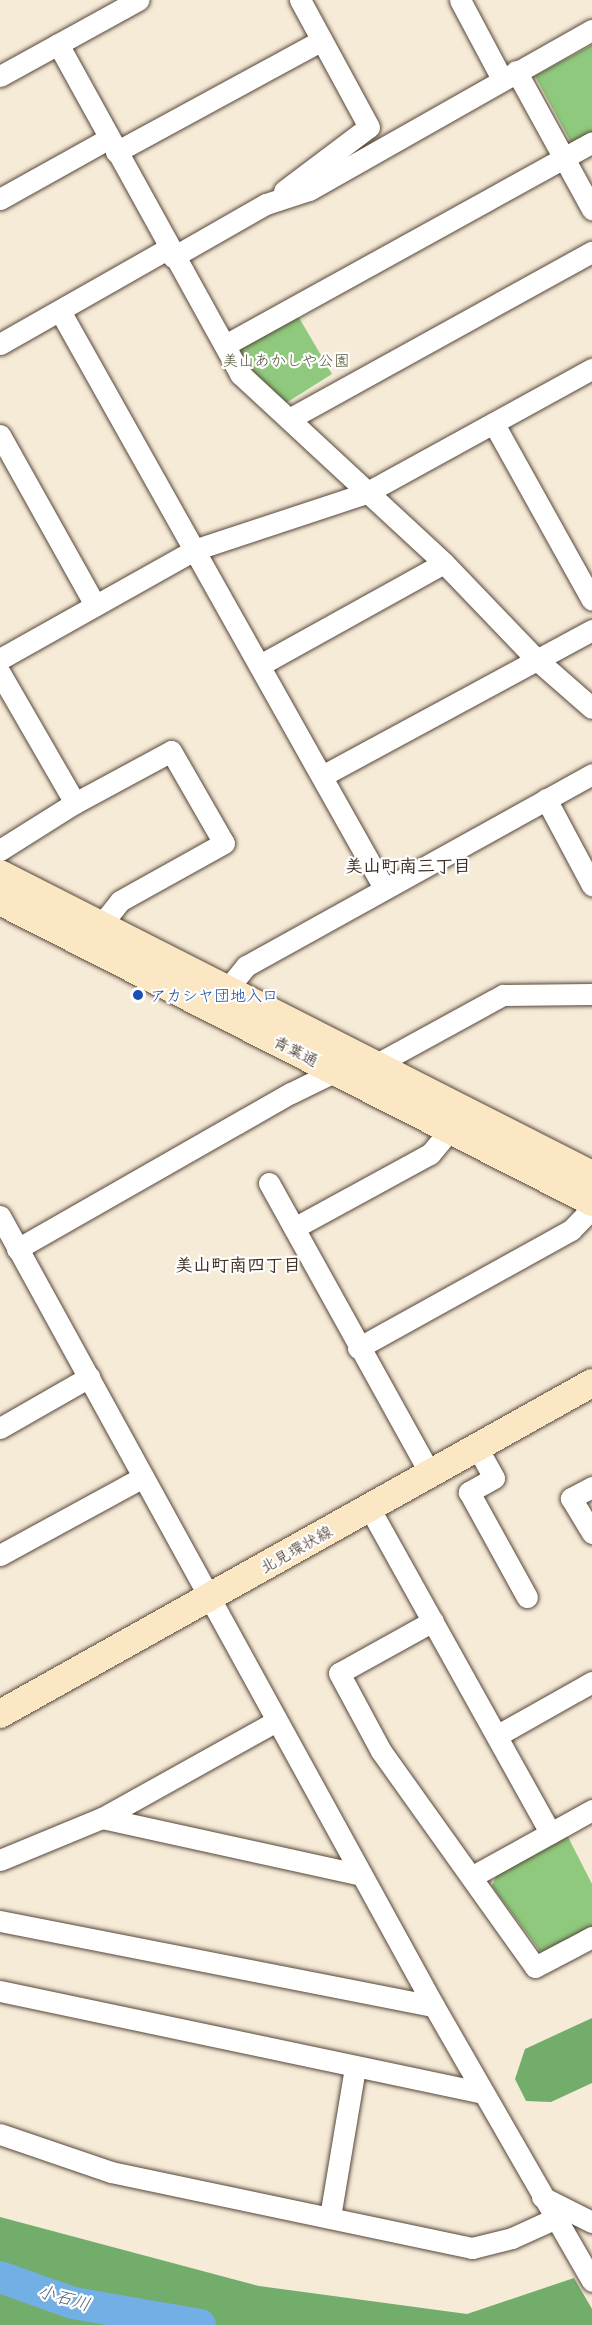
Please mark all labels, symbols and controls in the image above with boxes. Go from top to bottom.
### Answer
park label: 美山あかしや公園 [222,350,350,370]
district label: 美山町南三丁目 [345,855,471,877]
place label: アカシヤ団地入口 [150,985,278,1005]
marker: アカシヤ団地入口 [131,988,145,1002]
street label: 青葉通 [270,1032,322,1070]
district label: 美山町南四丁目 [175,1254,301,1276]
street label: 北見環状線 [256,1521,336,1577]
water label: 小石川 [35,2280,93,2316]

